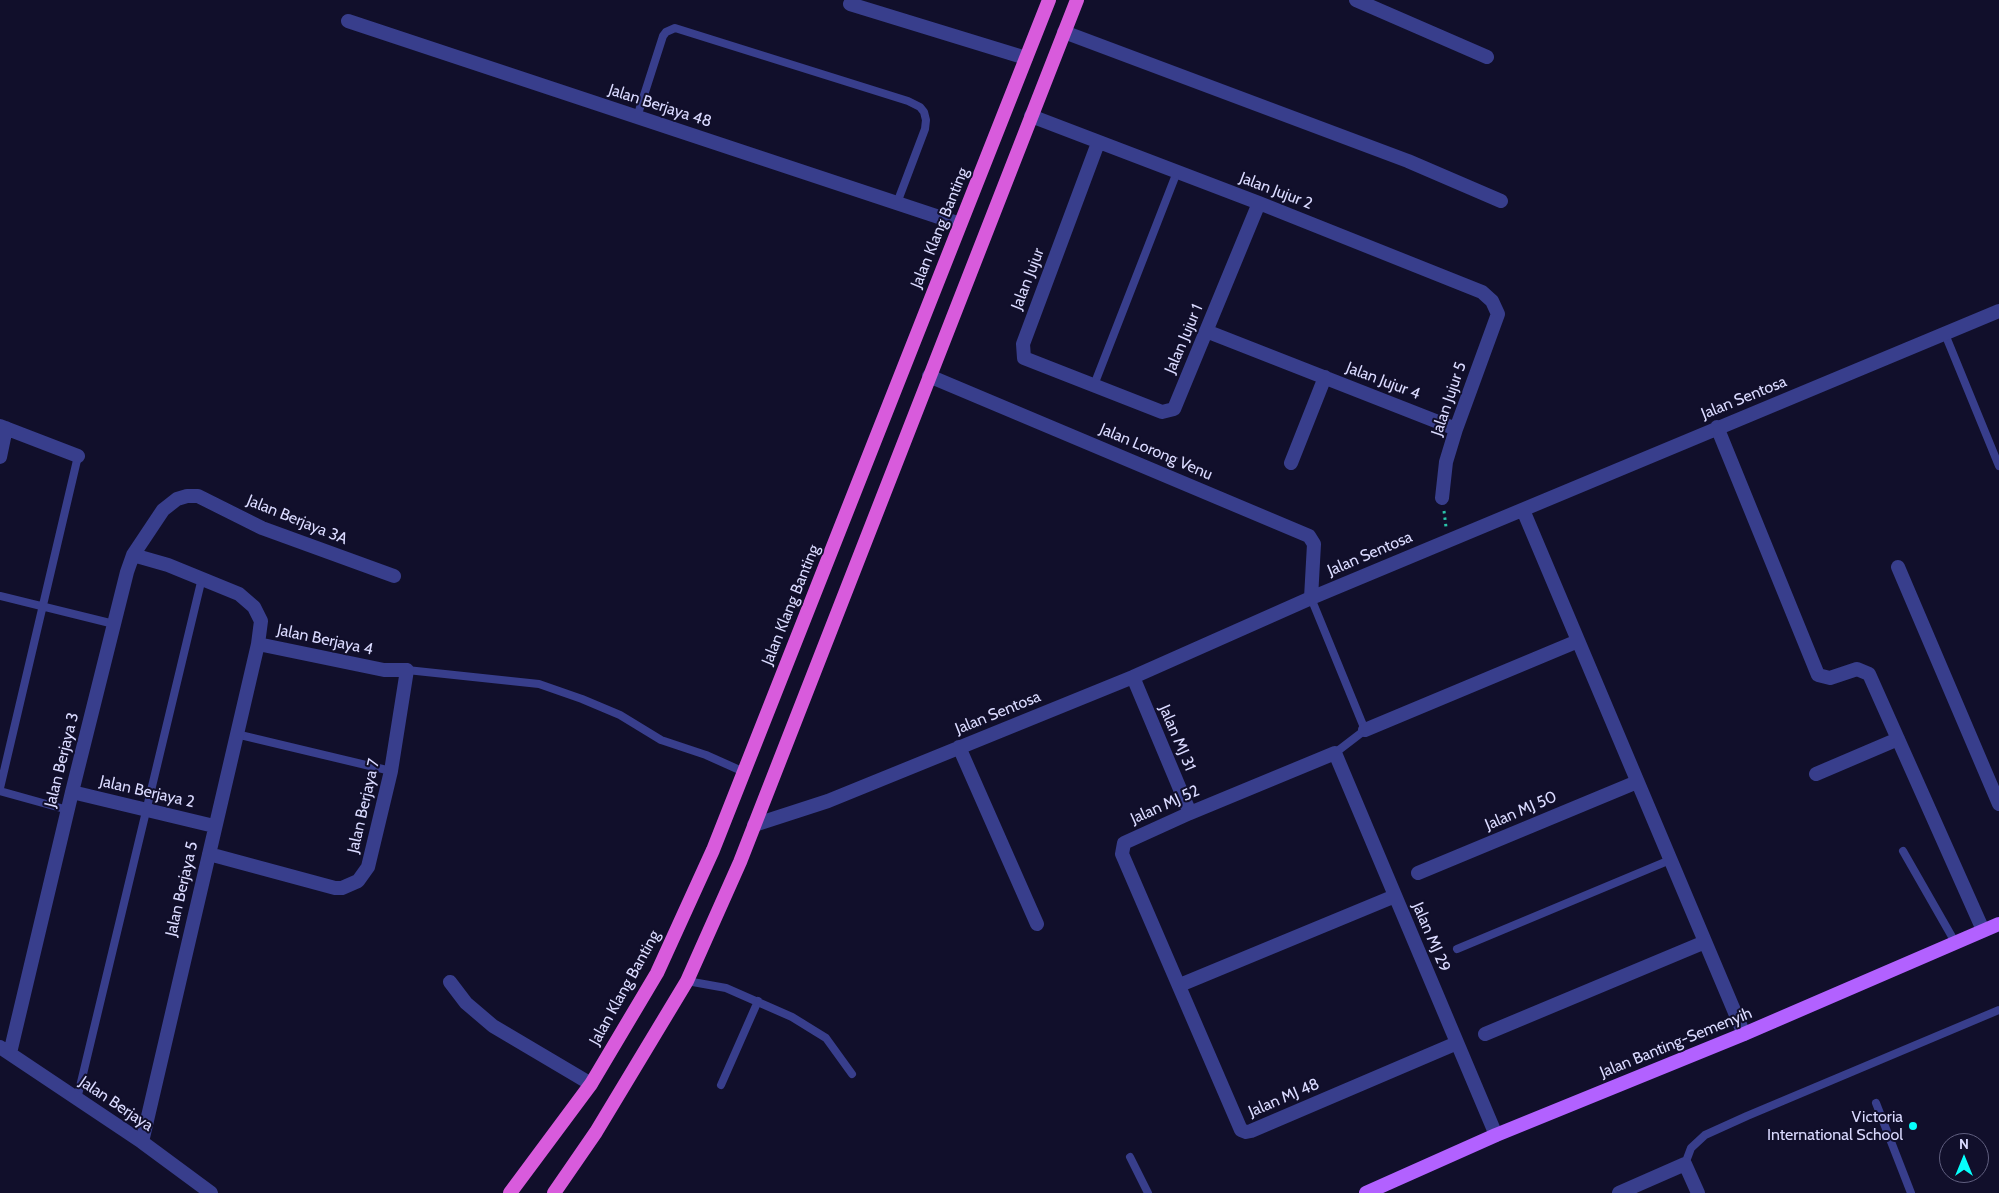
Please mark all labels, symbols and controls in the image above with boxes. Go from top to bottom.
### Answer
street label: Jalan Berjaya 48 [606,80,714,132]
street label: Jalan Klang Banting [907,165,973,291]
street label: Jalan Jujur 2 [1237,168,1315,214]
street label: Jalan Jujur [1007,245,1049,313]
street label: Jalan Jujur 1 [1161,301,1207,377]
street label: Jalan Jujur 4 [1343,358,1423,404]
street label: Jalan Jujur 5 [1427,359,1471,439]
street label: Jalan Sentosa [1699,372,1789,424]
street label: Jalan Lorong Venu [1097,420,1215,484]
street label: Jalan Berjaya 3A [244,491,350,549]
street label: Jalan Sentosa [1325,528,1415,580]
street label: Jalan Klang Banting [758,542,824,668]
street label: Jalan Berjaya 4 [275,620,375,660]
street label: Jalan Sentosa [953,687,1043,739]
street label: Jalan MJ 31 [1154,702,1200,774]
street label: Jalan Berjaya 3 [41,711,83,809]
street label: Jalan Berjaya 7 [344,757,384,855]
street label: Jalan Berjaya 2 [98,772,196,812]
street label: Jalan MJ 52 [1128,781,1202,829]
street label: Jalan MJ 50 [1482,787,1560,835]
street label: Jalan Berjaya 5 [162,840,202,938]
street label: Jalan MJ 29 [1408,899,1454,975]
street label: Jalan Klang Banting [585,927,665,1049]
street label: Jalan Banting-Semenyih [1597,1004,1755,1082]
street label: Jalan Berjaya [75,1072,157,1136]
street label: Jalan MJ 48 [1246,1074,1322,1122]
place label: Victoria International School [1767,1107,1903,1145]
marker: Victoria International School [1907,1120,1919,1132]
north arrow [1939,1133,1989,1183]
text: N [1959,1135,1969,1153]

